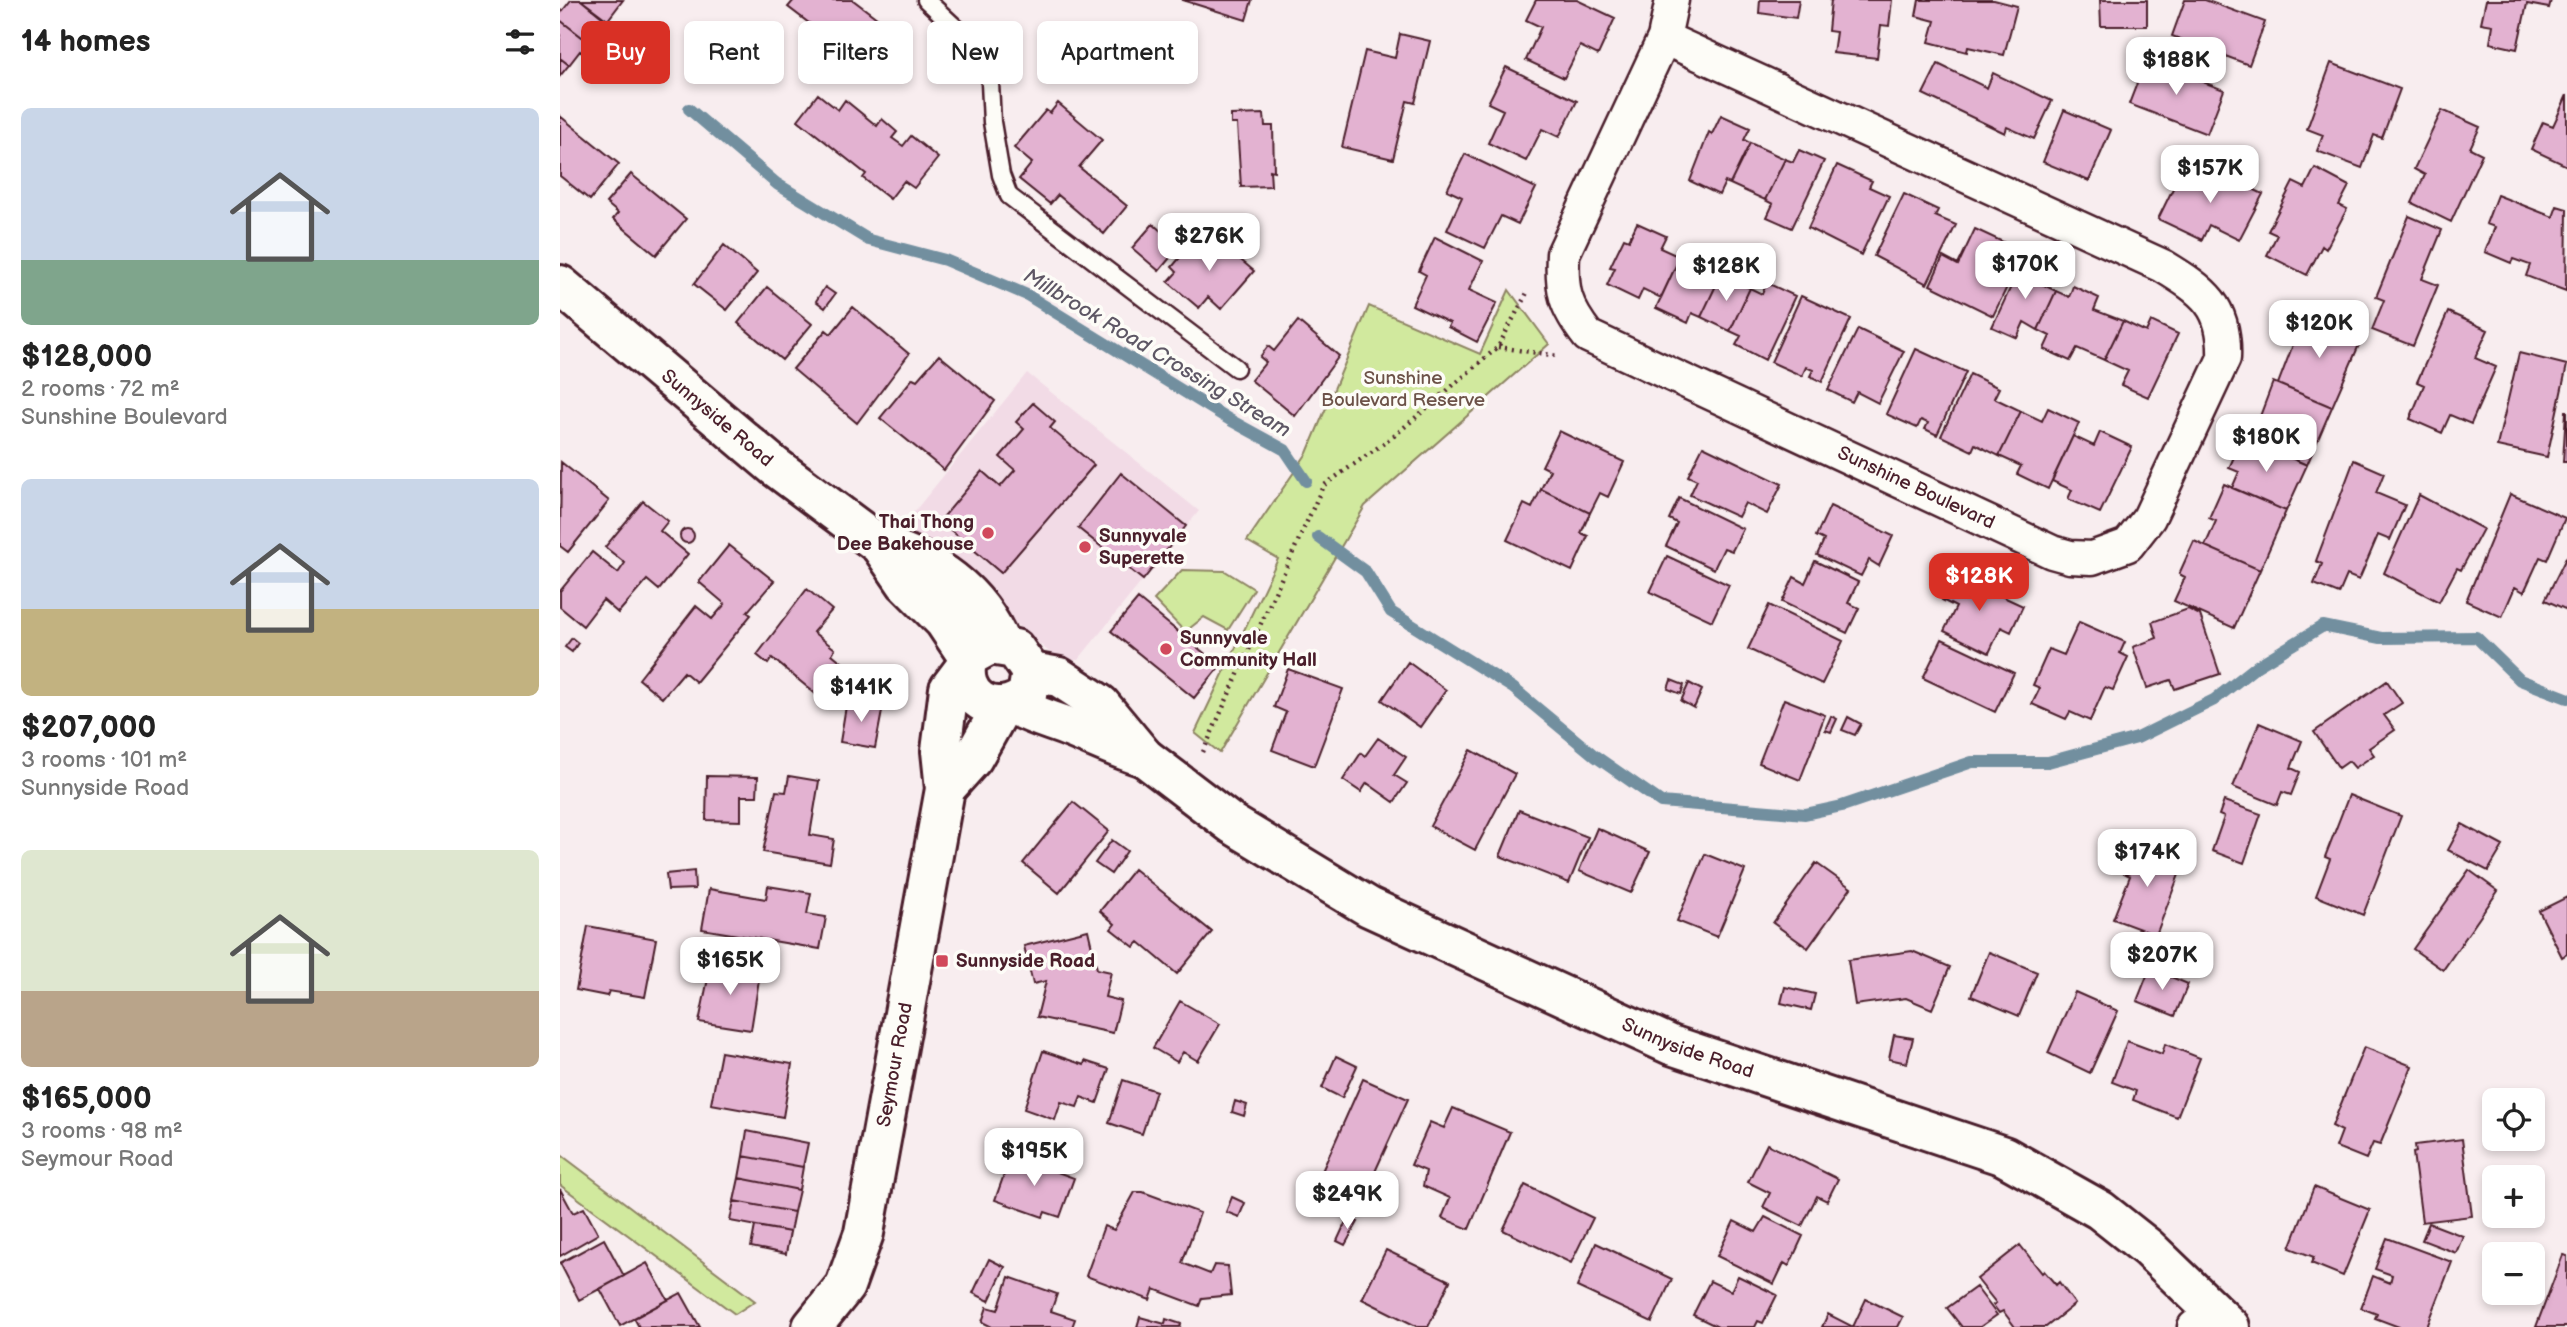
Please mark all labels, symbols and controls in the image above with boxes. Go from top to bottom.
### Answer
chip: Buy [581,21,670,84]
chip: Rent [684,21,784,84]
chip: Filters [798,21,913,84]
chip: New [927,21,1023,84]
chip: Apartment [1037,21,1198,84]
icon: filters [501,23,539,61]
text: 14 homes [21,24,150,60]
pin: $188K [2127,38,2225,97]
text: $188K [2142,46,2210,74]
pin: $157K [2161,146,2259,205]
icon: home [217,154,343,280]
text: $157K [2177,154,2243,182]
pin: $276K [1160,214,1258,273]
text: $276K [1174,222,1244,250]
pin: $170K [1976,242,2074,301]
pin: $128K [1677,244,1775,303]
text: $170K [1991,250,2059,278]
text: $128K [1692,252,1760,280]
water label: Millbrook Road Crossing Stream [1019,263,1295,443]
pin: $120K [2270,300,2368,360]
text: $120K [2285,309,2353,337]
text: $128,000 [21,339,152,375]
street label: Sunnyside Road [657,364,778,472]
park label: Sunshine Boulevard Reserve [1321,367,1485,412]
text: 2 rooms · 72 m² [21,375,180,403]
text: Sunshine Boulevard [21,403,228,431]
pin: $180K [2217,414,2315,474]
text: $180K [2232,423,2300,451]
street label: Sunshine Boulevard [1834,441,1998,535]
place label: Thai Thong Dee Bakehouse [837,511,974,556]
icon: home [217,525,343,651]
marker: Thai Thong Dee Bakehouse [980,525,996,541]
place label: Sunnyvale Superette [1099,525,1187,570]
marker: Sunnyvale Superette [1077,539,1093,555]
pin: $128K [1930,554,2028,613]
text: $128K [1945,562,2013,590]
place label: Sunnyvale Community Hall [1180,627,1317,672]
marker: Sunnyvale Community Hall [1158,641,1174,657]
pin: $141K [812,664,910,724]
text: $141K [829,673,893,701]
text: $207,000 [21,710,156,746]
text: 3 rooms · 101 m² [21,746,187,774]
text: Sunnyside Road [21,774,189,802]
pin: $174K [2098,830,2196,889]
text: $174K [2114,838,2180,866]
icon: home [217,896,343,1022]
pin: $207K [2113,932,2211,992]
pin: $165K [681,937,779,997]
text: $207K [2126,941,2198,969]
text: $165K [696,946,764,974]
place label: Sunnyside Road [956,950,1095,973]
marker: Sunnyside Road [934,953,950,969]
street label: Seymour Road [872,1001,917,1129]
street label: Sunnyside Road [1618,1013,1757,1083]
text: $165,000 [21,1081,152,1117]
map controls [2482,1088,2545,1305]
button: locate [2482,1088,2545,1151]
text: 3 rooms · 98 m² [21,1117,183,1145]
pin: $195K [985,1128,1083,1188]
text: $195K [1000,1137,1068,1165]
text: Seymour Road [21,1145,174,1173]
button: + [2482,1165,2545,1228]
pin: $249K [1298,1172,1396,1231]
text: $249K [1312,1180,1382,1208]
button: − [2482,1242,2545,1305]

